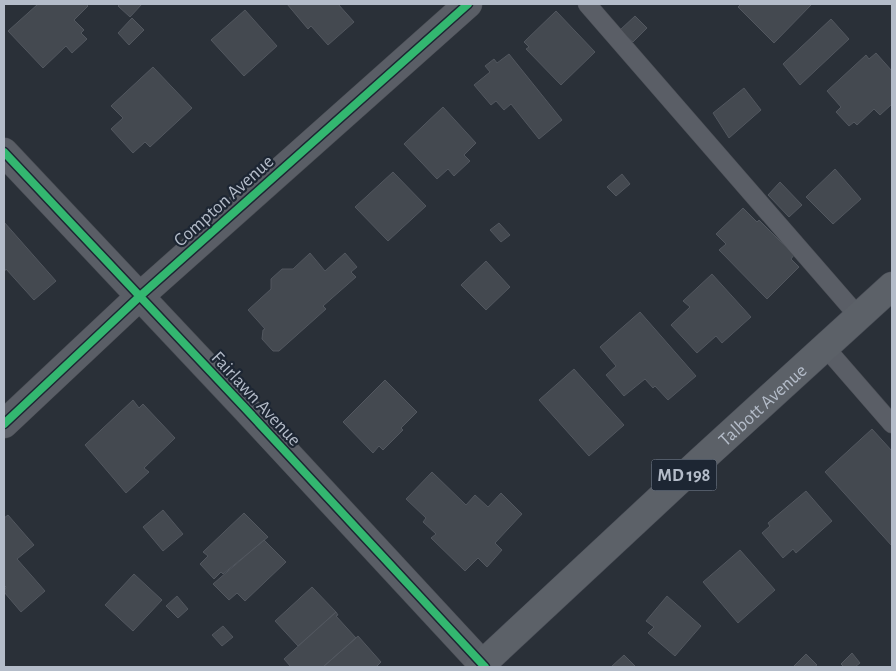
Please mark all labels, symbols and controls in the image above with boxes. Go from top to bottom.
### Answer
street label: Compton Avenue [171,152,277,251]
street label: Fairlawn Avenue [207,348,304,450]
street label: Talbott Avenue [715,361,811,450]
road number: MD 198 [652,460,716,490]

